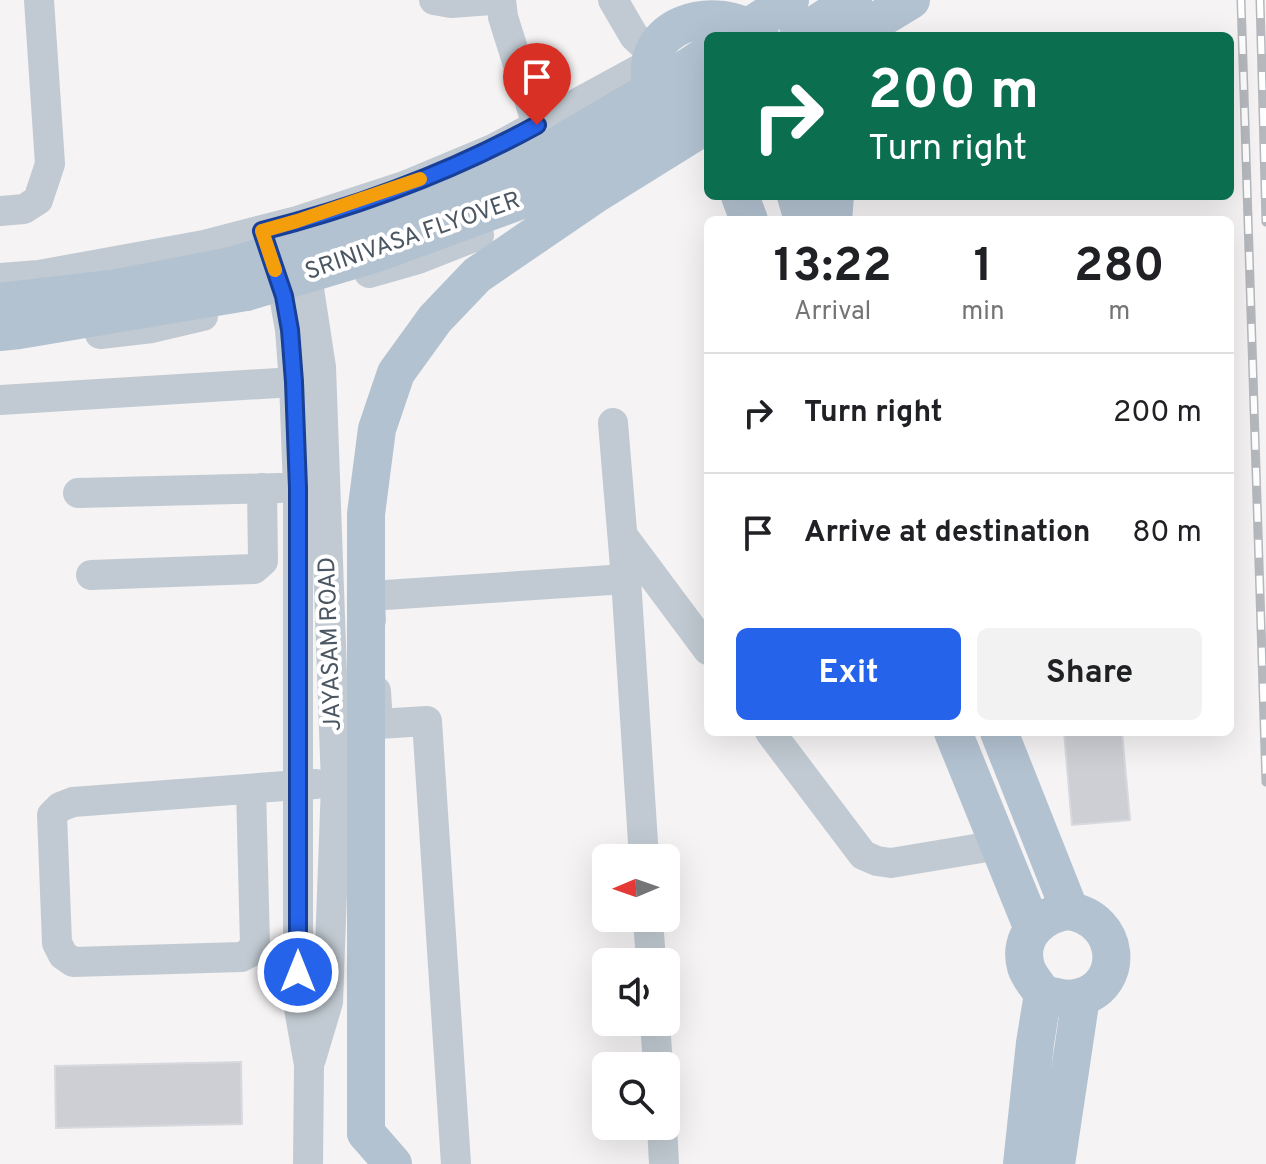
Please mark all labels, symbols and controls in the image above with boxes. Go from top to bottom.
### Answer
pin [503,43,571,125]
icon: arrive [515,55,559,99]
text: 200 m [868,58,1039,128]
icon: right [736,64,840,168]
text: Turn right [868,127,1027,173]
street label: SRINIVASA FLYOVER [301,186,525,288]
text: 13:22 [774,238,892,298]
text: 1 [973,238,993,298]
text: 280 [1074,238,1164,298]
text: Arrival [794,296,871,329]
text: min [961,296,1005,329]
text: m [1108,296,1130,329]
icon: right [736,391,780,435]
text: Turn right [804,395,942,432]
text: 200 m [1113,395,1202,432]
icon: arrive [736,511,780,555]
text: Arrive at destination [804,515,1090,552]
text: 80 m [1132,515,1202,552]
street label: JAYASAM ROAD [313,556,349,732]
button: Exit [736,628,961,720]
button: Share [977,628,1202,720]
north arrow [592,844,680,932]
map controls [592,844,680,1140]
position arrow [256,930,340,1014]
button: sound [592,948,680,1036]
button: search [592,1052,680,1140]

